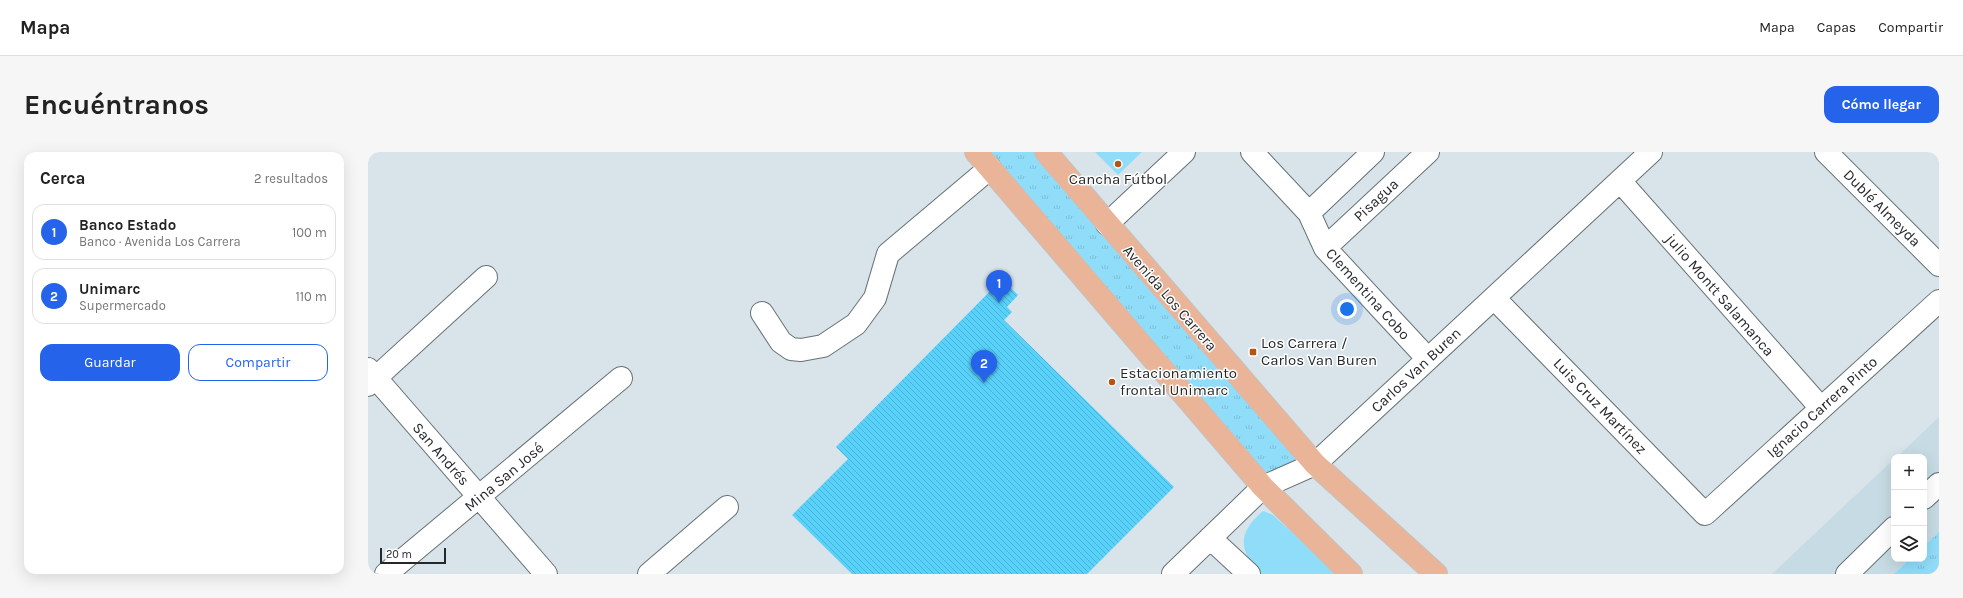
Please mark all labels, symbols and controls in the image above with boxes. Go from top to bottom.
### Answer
text: Mapa [20,17,70,39]
text: Mapa [1759,19,1795,36]
text: Capas [1817,19,1856,36]
text: Compartir [1878,19,1943,36]
button: Cómo llegar [1824,86,1939,123]
text: Encuéntranos [24,88,209,121]
marker: Cancha Fútbol [1113,159,1123,169]
street label: Dublé Almeyda [1840,166,1924,250]
text: Cerca [40,168,85,188]
place label: Cancha Fútbol [1069,170,1167,188]
text: 2 resultados [254,171,328,186]
street label: Pisagua [1350,175,1402,225]
text: Banco Estado [79,216,176,234]
text: 1 [52,225,56,240]
text: 100 m [292,225,327,240]
street label: julio Montt Salamanca [1661,229,1778,360]
text: Banco · Avenida Los Carrera [79,234,241,249]
street label: Avenida Los Carrera [1119,241,1221,355]
street label: Clementina Cobo [1322,244,1414,344]
pin: 1 [986,270,1012,303]
text: Unimarc [79,280,140,298]
text: 2 [50,289,58,304]
text: 110 m [295,289,327,304]
text: Supermercado [79,298,166,313]
your location [1337,299,1357,319]
street label: Carlos Van Buren [1367,324,1465,416]
place label: Los Carrera / Carlos Van Buren [1261,334,1377,369]
button: Guardar [40,344,180,381]
button: Compartir [188,344,328,381]
marker: Los Carrera / Carlos Van Buren [1248,347,1258,357]
pin: 2 [971,350,997,383]
street label: Ignacio Carrera Pinto [1763,353,1881,461]
street label: Luis Cruz Martínez [1549,354,1651,458]
place label: Estacionamiento frontal Unimarc [1120,364,1237,399]
marker: Estacionamiento frontal Unimarc [1107,377,1117,387]
street label: San Andrés [409,419,473,489]
street label: Mina San José [461,439,547,515]
map controls [1891,454,1927,562]
button: + [1891,454,1927,490]
button: − [1891,490,1927,526]
button: layers [1891,526,1927,562]
scale bar [380,546,446,565]
text: 20 m [386,548,412,561]

